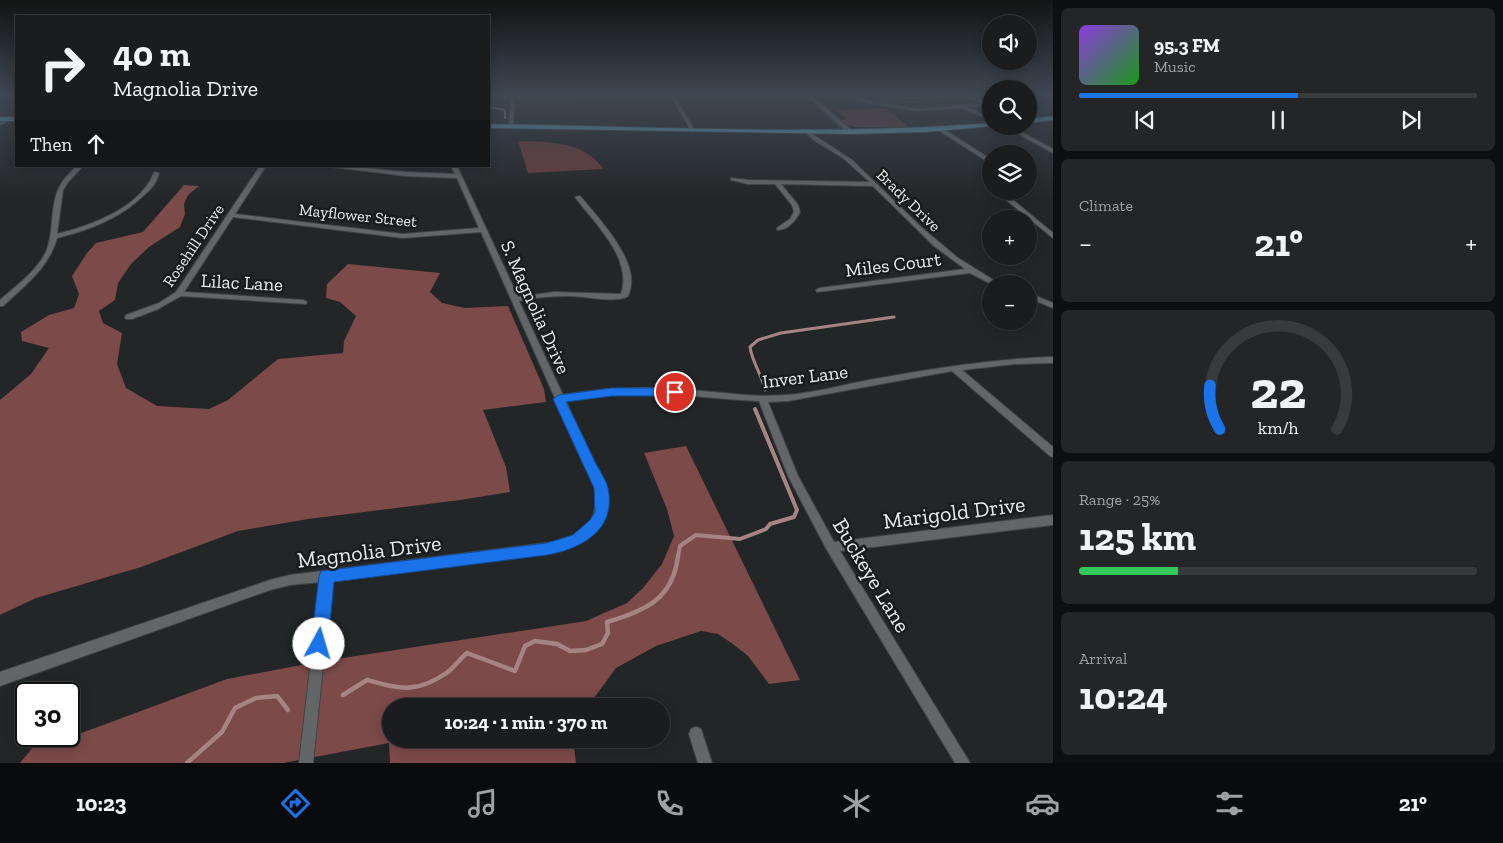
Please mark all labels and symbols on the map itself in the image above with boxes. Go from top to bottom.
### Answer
street label: Brady Drive [873,165,945,236]
street label: Rosehill Drive [159,200,228,290]
street label: Mayflower Street [298,200,418,231]
street label: S. Magnolia Drive [496,237,575,378]
street label: Miles Court [844,247,942,282]
street label: Lilac Lane [200,269,284,296]
street label: Inver Lane [761,360,849,393]
pin [654,371,696,413]
street label: Marigold Drive [881,490,1027,535]
street label: Buckeye Lane [827,513,916,637]
street label: Magnolia Drive [295,529,443,574]
position arrow [292,617,344,669]
speed limit sign: 30 [15,682,80,747]

